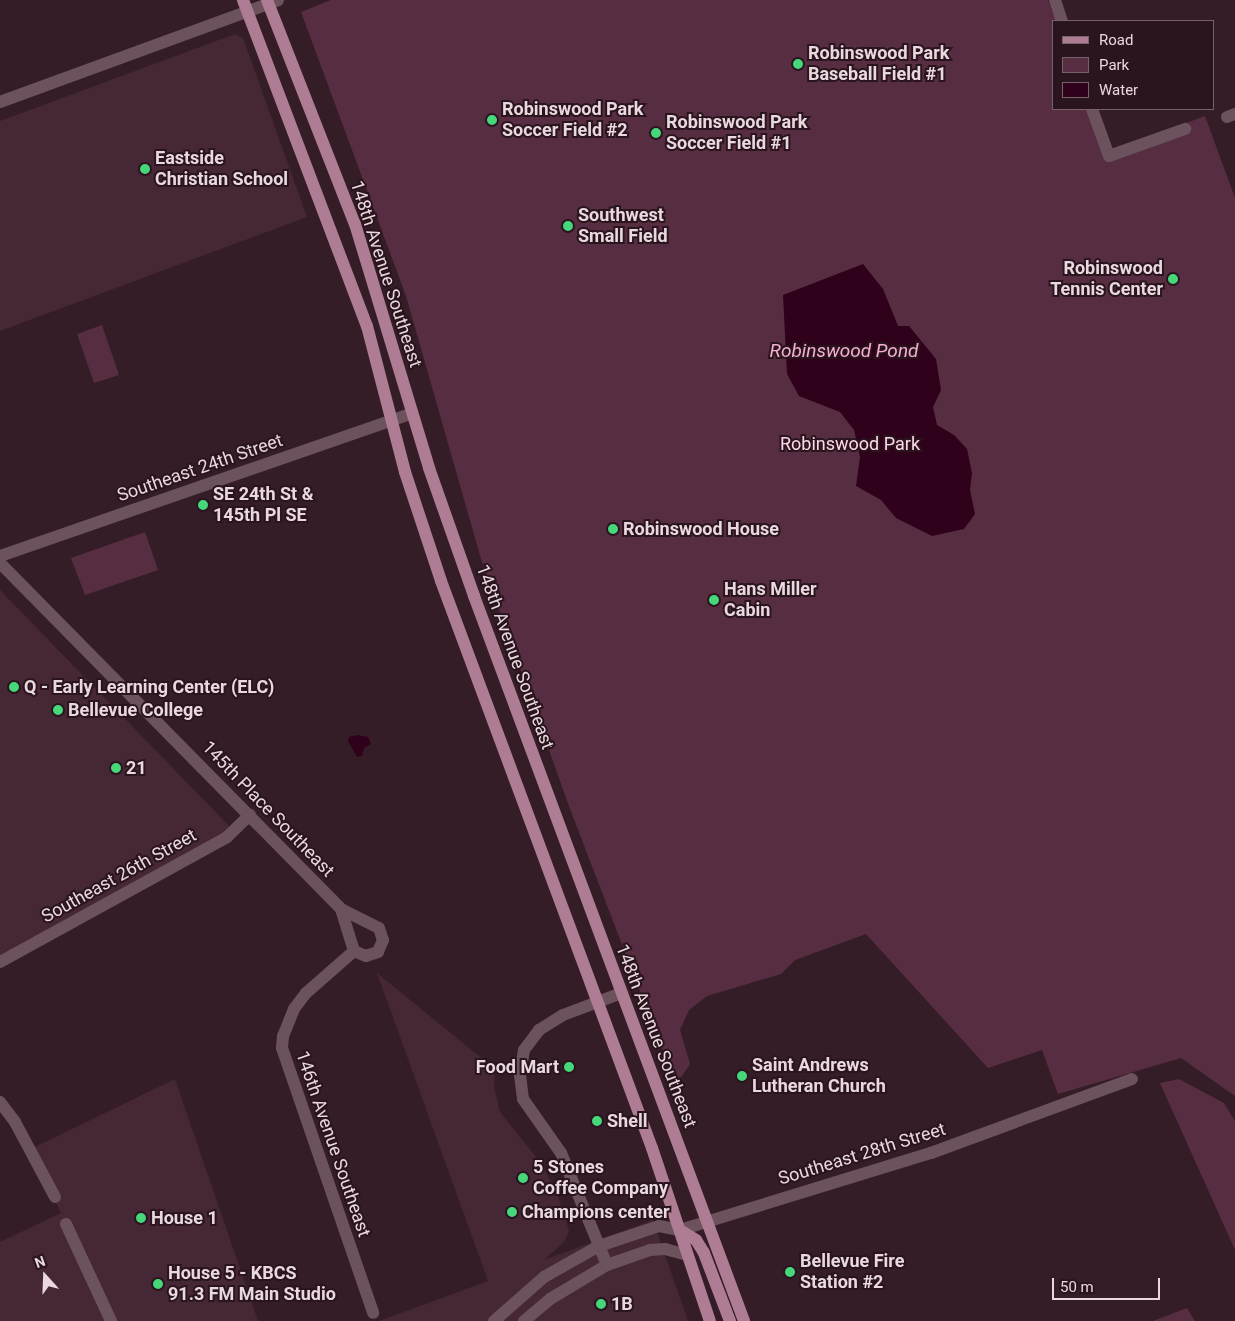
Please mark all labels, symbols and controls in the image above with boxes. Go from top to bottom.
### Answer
legend [1052,20,1215,110]
text: Road [1099,31,1133,49]
place label: Robinswood Park Baseball Field #1 [808,43,949,86]
text: Park [1099,56,1129,74]
marker: Robinswood Park Baseball Field #1 [792,58,804,70]
text: Water [1099,81,1138,99]
place label: Robinswood Park Soccer Field #2 [502,99,643,142]
place label: Robinswood Park Soccer Field #1 [666,112,807,154]
marker: Robinswood Park Soccer Field #2 [486,114,498,126]
marker: Robinswood Park Soccer Field #1 [650,127,662,139]
place label: Eastside Christian School [155,148,288,190]
marker: Eastside Christian School [139,163,151,175]
street label: 148th Avenue Southeast [346,178,426,370]
place label: Southwest Small Field [578,205,668,248]
marker: Southwest Small Field [562,220,574,232]
place label: Robinswood Tennis Center [1050,258,1163,300]
marker: Robinswood Tennis Center [1167,273,1179,285]
water label: Robinswood Pond [770,340,918,362]
street label: Southeast 24th Street [114,430,286,506]
park label: Robinswood Park [780,433,920,455]
place label: SE 24th St & 145th Pl SE [213,484,313,526]
marker: SE 24th St & 145th Pl SE [197,499,209,511]
place label: Robinswood House [623,518,779,540]
marker: Robinswood House [607,523,619,535]
street label: 148th Avenue Southeast [471,562,559,752]
place label: Hans Miller Cabin [724,579,817,622]
marker: Hans Miller Cabin [708,594,720,606]
place label: Q - Early Learning Center (ELC) [24,676,274,698]
marker: Q - Early Learning Center (ELC) [8,681,20,693]
place label: Bellevue College [68,699,203,721]
marker: Bellevue College [52,704,64,716]
street label: 145th Place Southeast [197,736,339,882]
place label: 21 [126,757,147,779]
marker: 21 [110,762,122,774]
street label: Southeast 26th Street [38,824,200,928]
street label: 148th Avenue Southeast [611,941,701,1131]
street label: 146th Avenue Southeast [291,1048,375,1240]
place label: Saint Andrews Lutheran Church [752,1055,886,1098]
place label: Food Mart [476,1056,559,1078]
marker: Food Mart [563,1061,575,1073]
marker: Saint Andrews Lutheran Church [736,1070,748,1082]
place label: Shell [607,1110,647,1132]
marker: Shell [591,1115,603,1127]
street label: Southeast 28th Street [776,1118,948,1190]
place label: 5 Stones Coffee Company [533,1157,668,1200]
marker: 5 Stones Coffee Company [517,1172,529,1184]
place label: Champions center [522,1201,670,1223]
marker: Champions center [506,1206,518,1218]
place label: House 1 [151,1207,218,1229]
marker: House 1 [135,1212,147,1224]
north arrow [20,1251,70,1301]
place label: Bellevue Fire Station #2 [800,1251,905,1294]
text: N [32,1253,47,1271]
place label: House 5 - KBCS 91.3 FM Main Studio [168,1263,336,1306]
marker: Bellevue Fire Station #2 [784,1266,796,1278]
scale bar [1055,1268,1162,1300]
marker: House 5 - KBCS 91.3 FM Main Studio [152,1278,164,1290]
text: 50 m [1060,1278,1094,1296]
place label: 1B [611,1293,633,1315]
marker: 1B [595,1298,607,1310]

